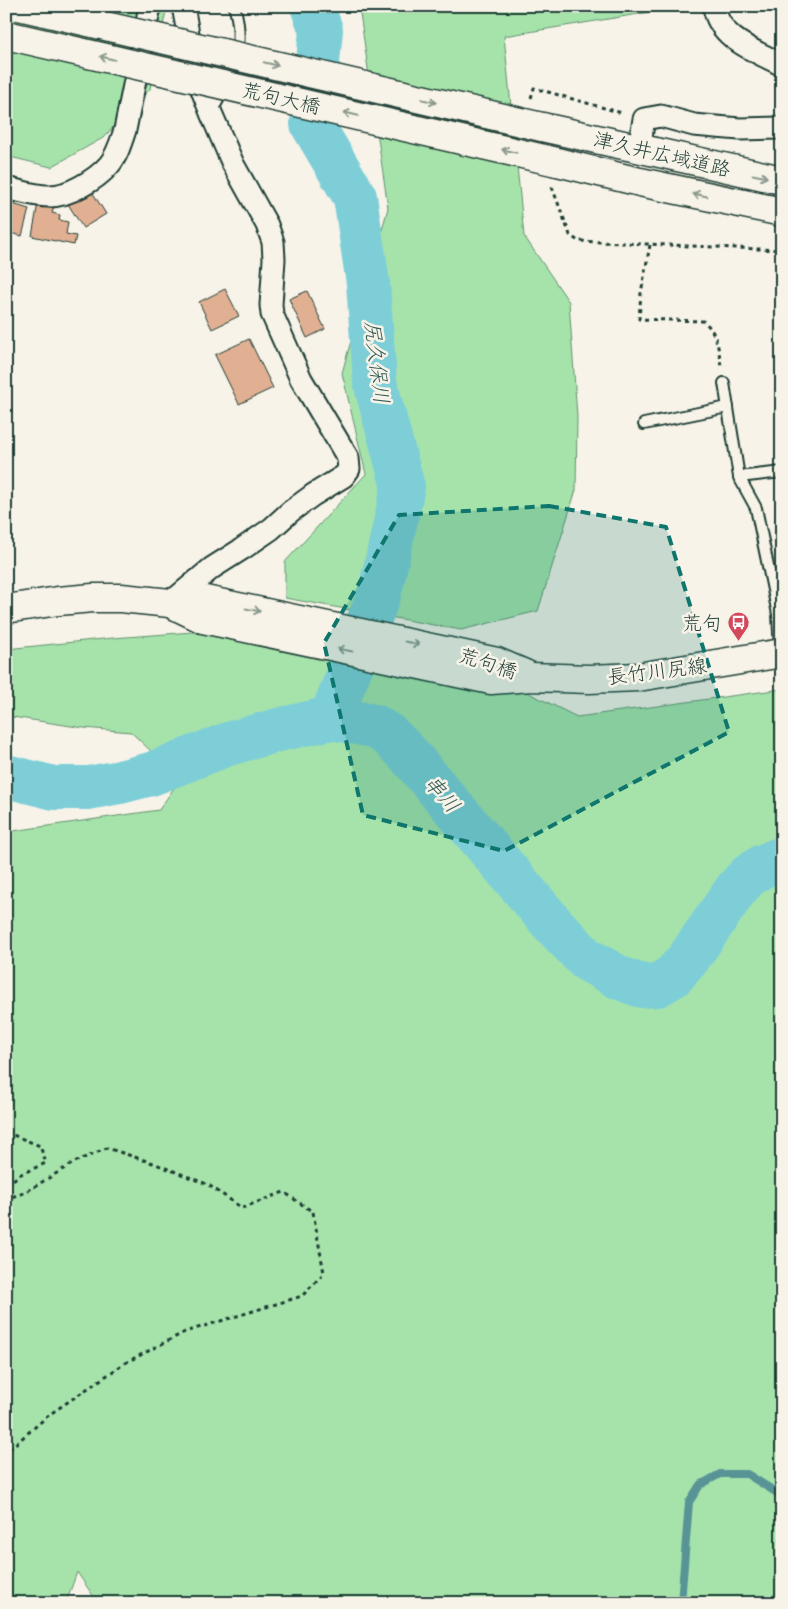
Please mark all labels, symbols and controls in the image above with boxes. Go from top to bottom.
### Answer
one-way arrow [100,53,116,62]
one-way arrow [262,60,278,70]
street label: 荒句大橋 [239,77,323,120]
one-way arrow [421,97,437,106]
one-way arrow [343,109,359,118]
street label: 津久井広域道路 [591,127,733,182]
one-way arrow [502,146,518,155]
one-way arrow [752,172,768,181]
one-way arrow [692,190,708,199]
water label: 尻久保川 [359,319,395,405]
one-way arrow [244,606,260,615]
place label: 荒句 [682,611,722,636]
bus stop icon: 荒句 [726,611,750,642]
one-way arrow [403,639,419,648]
street label: 荒句橋 [455,642,520,685]
one-way arrow [337,645,353,654]
street label: 長竹川尻線 [606,653,708,690]
water label: 串川 [418,770,466,818]

